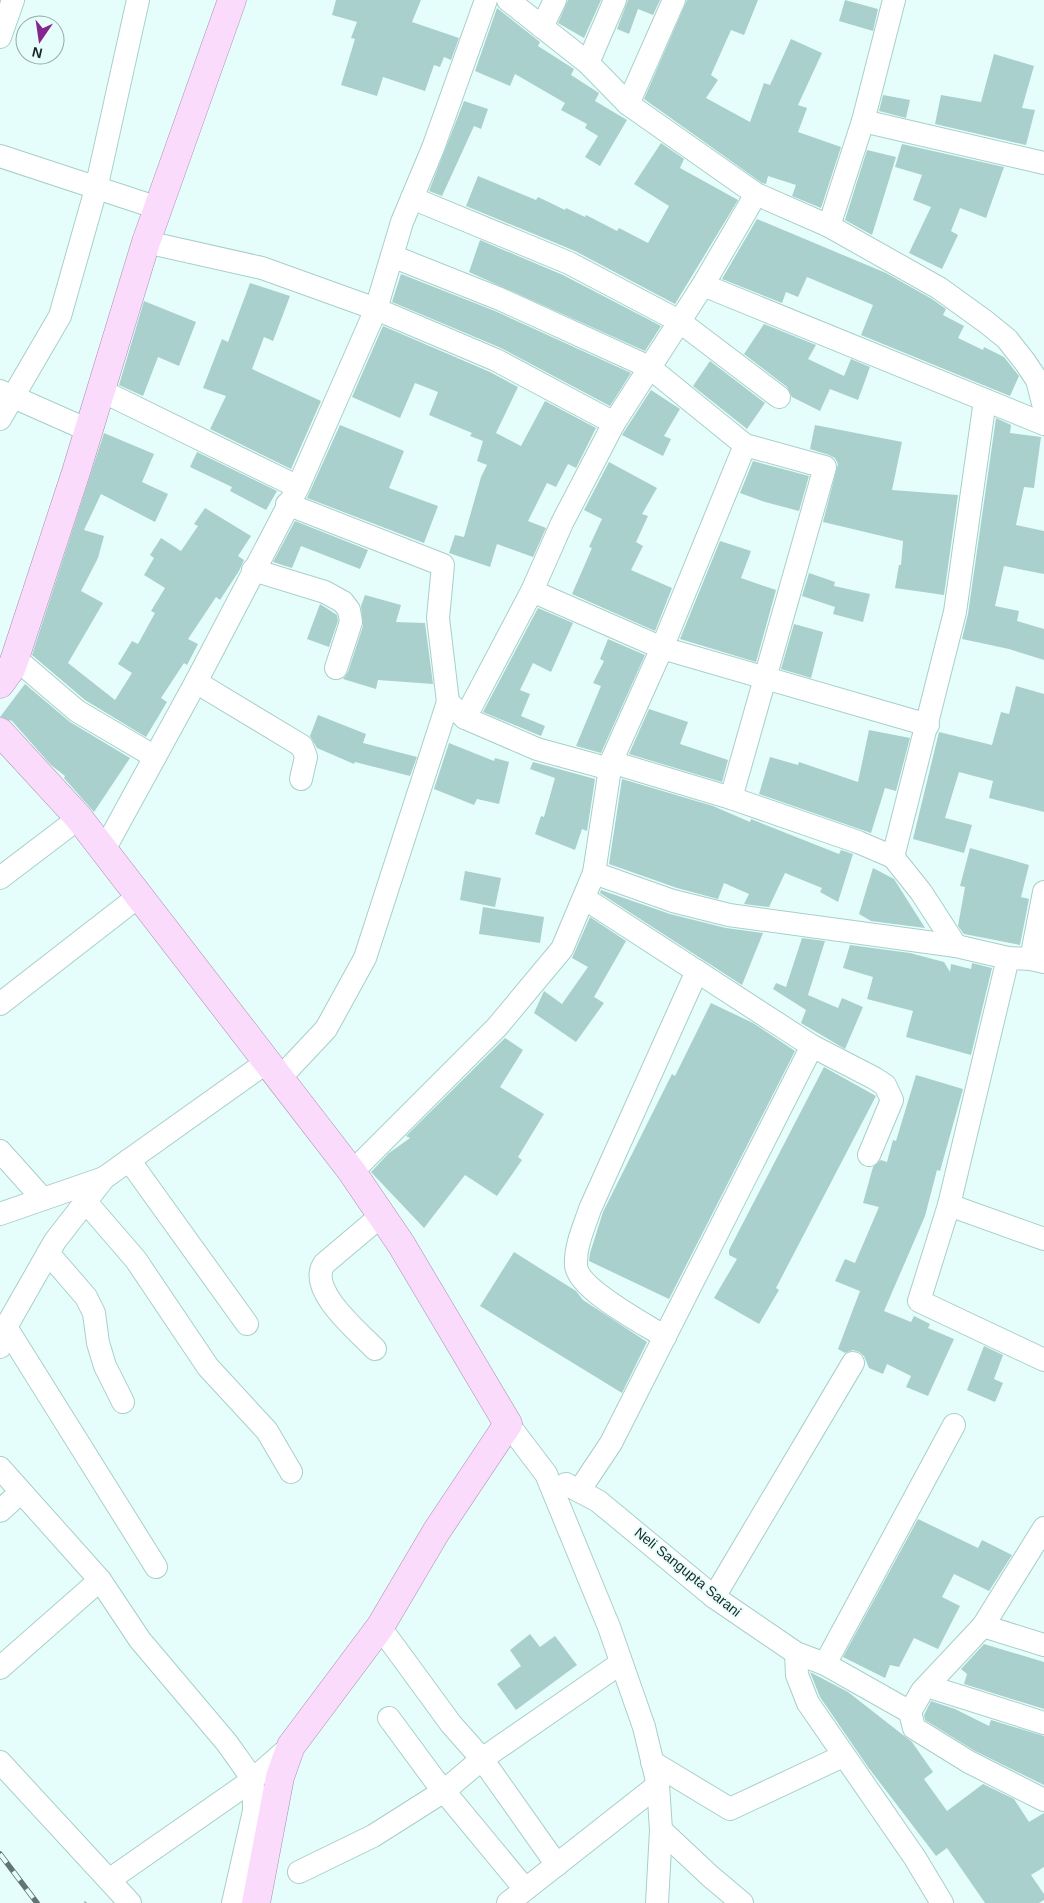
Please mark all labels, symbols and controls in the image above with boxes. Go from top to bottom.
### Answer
north arrow [15,15,65,65]
text: N [30,44,44,62]
street label: Neli Sangupta Sarani [632,1524,744,1620]

